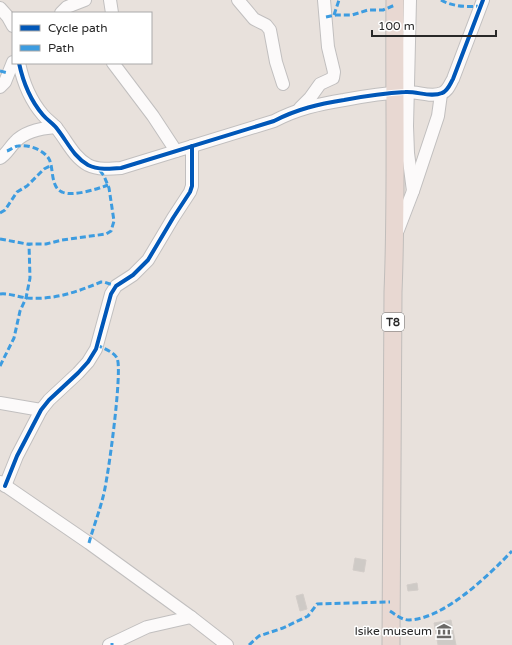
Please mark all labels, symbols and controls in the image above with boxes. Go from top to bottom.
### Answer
legend [12,12,152,64]
scale bar [372,12,496,38]
text: 100 m [378,19,415,33]
text: Cycle path [48,21,107,35]
text: Path [48,41,74,55]
road number: T8 [382,313,404,331]
museum icon: Isike museum [435,622,453,640]
place label: Isike museum [354,624,432,638]

